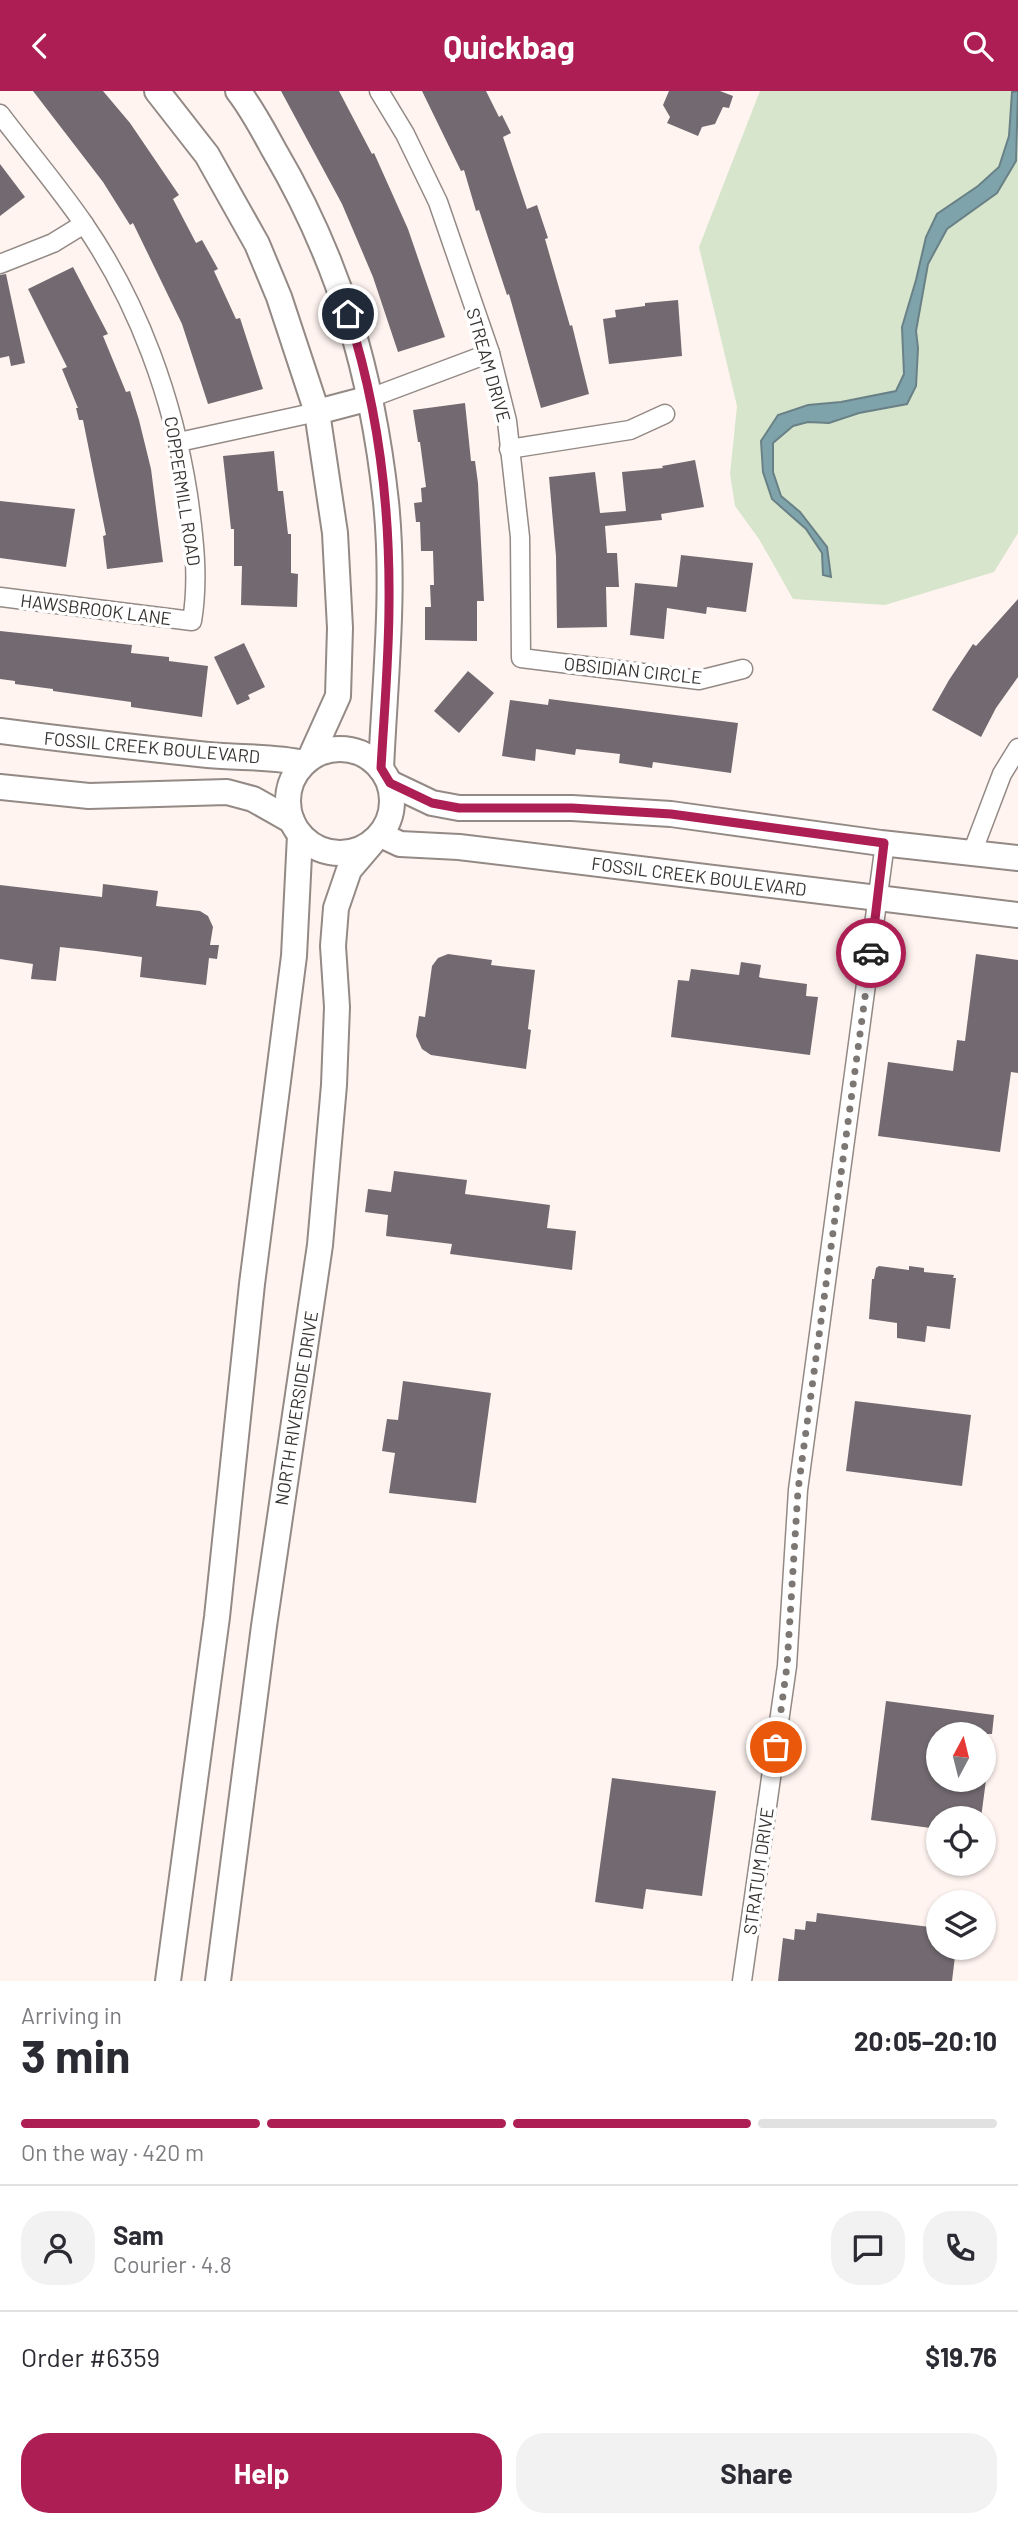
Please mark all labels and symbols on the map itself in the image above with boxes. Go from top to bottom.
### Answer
pin [318,284,378,344]
street label: STREAM DRIVE [462,305,516,425]
street label: COPPERMILL ROAD [160,415,206,567]
street label: HAWSBROOK LANE [19,589,173,629]
street label: OBSIDIAN CIRCLE [563,652,703,688]
street label: FOSSIL CREEK BOULEVARD [43,727,261,767]
street label: FOSSIL CREEK BOULEVARD [590,852,808,900]
courier [836,918,906,988]
street label: NORTH RIVERSIDE DRIVE [270,1309,322,1507]
pin [746,1717,806,1777]
north arrow [926,1722,996,1792]
street label: STRATUM DRIVE [738,1806,778,1936]

